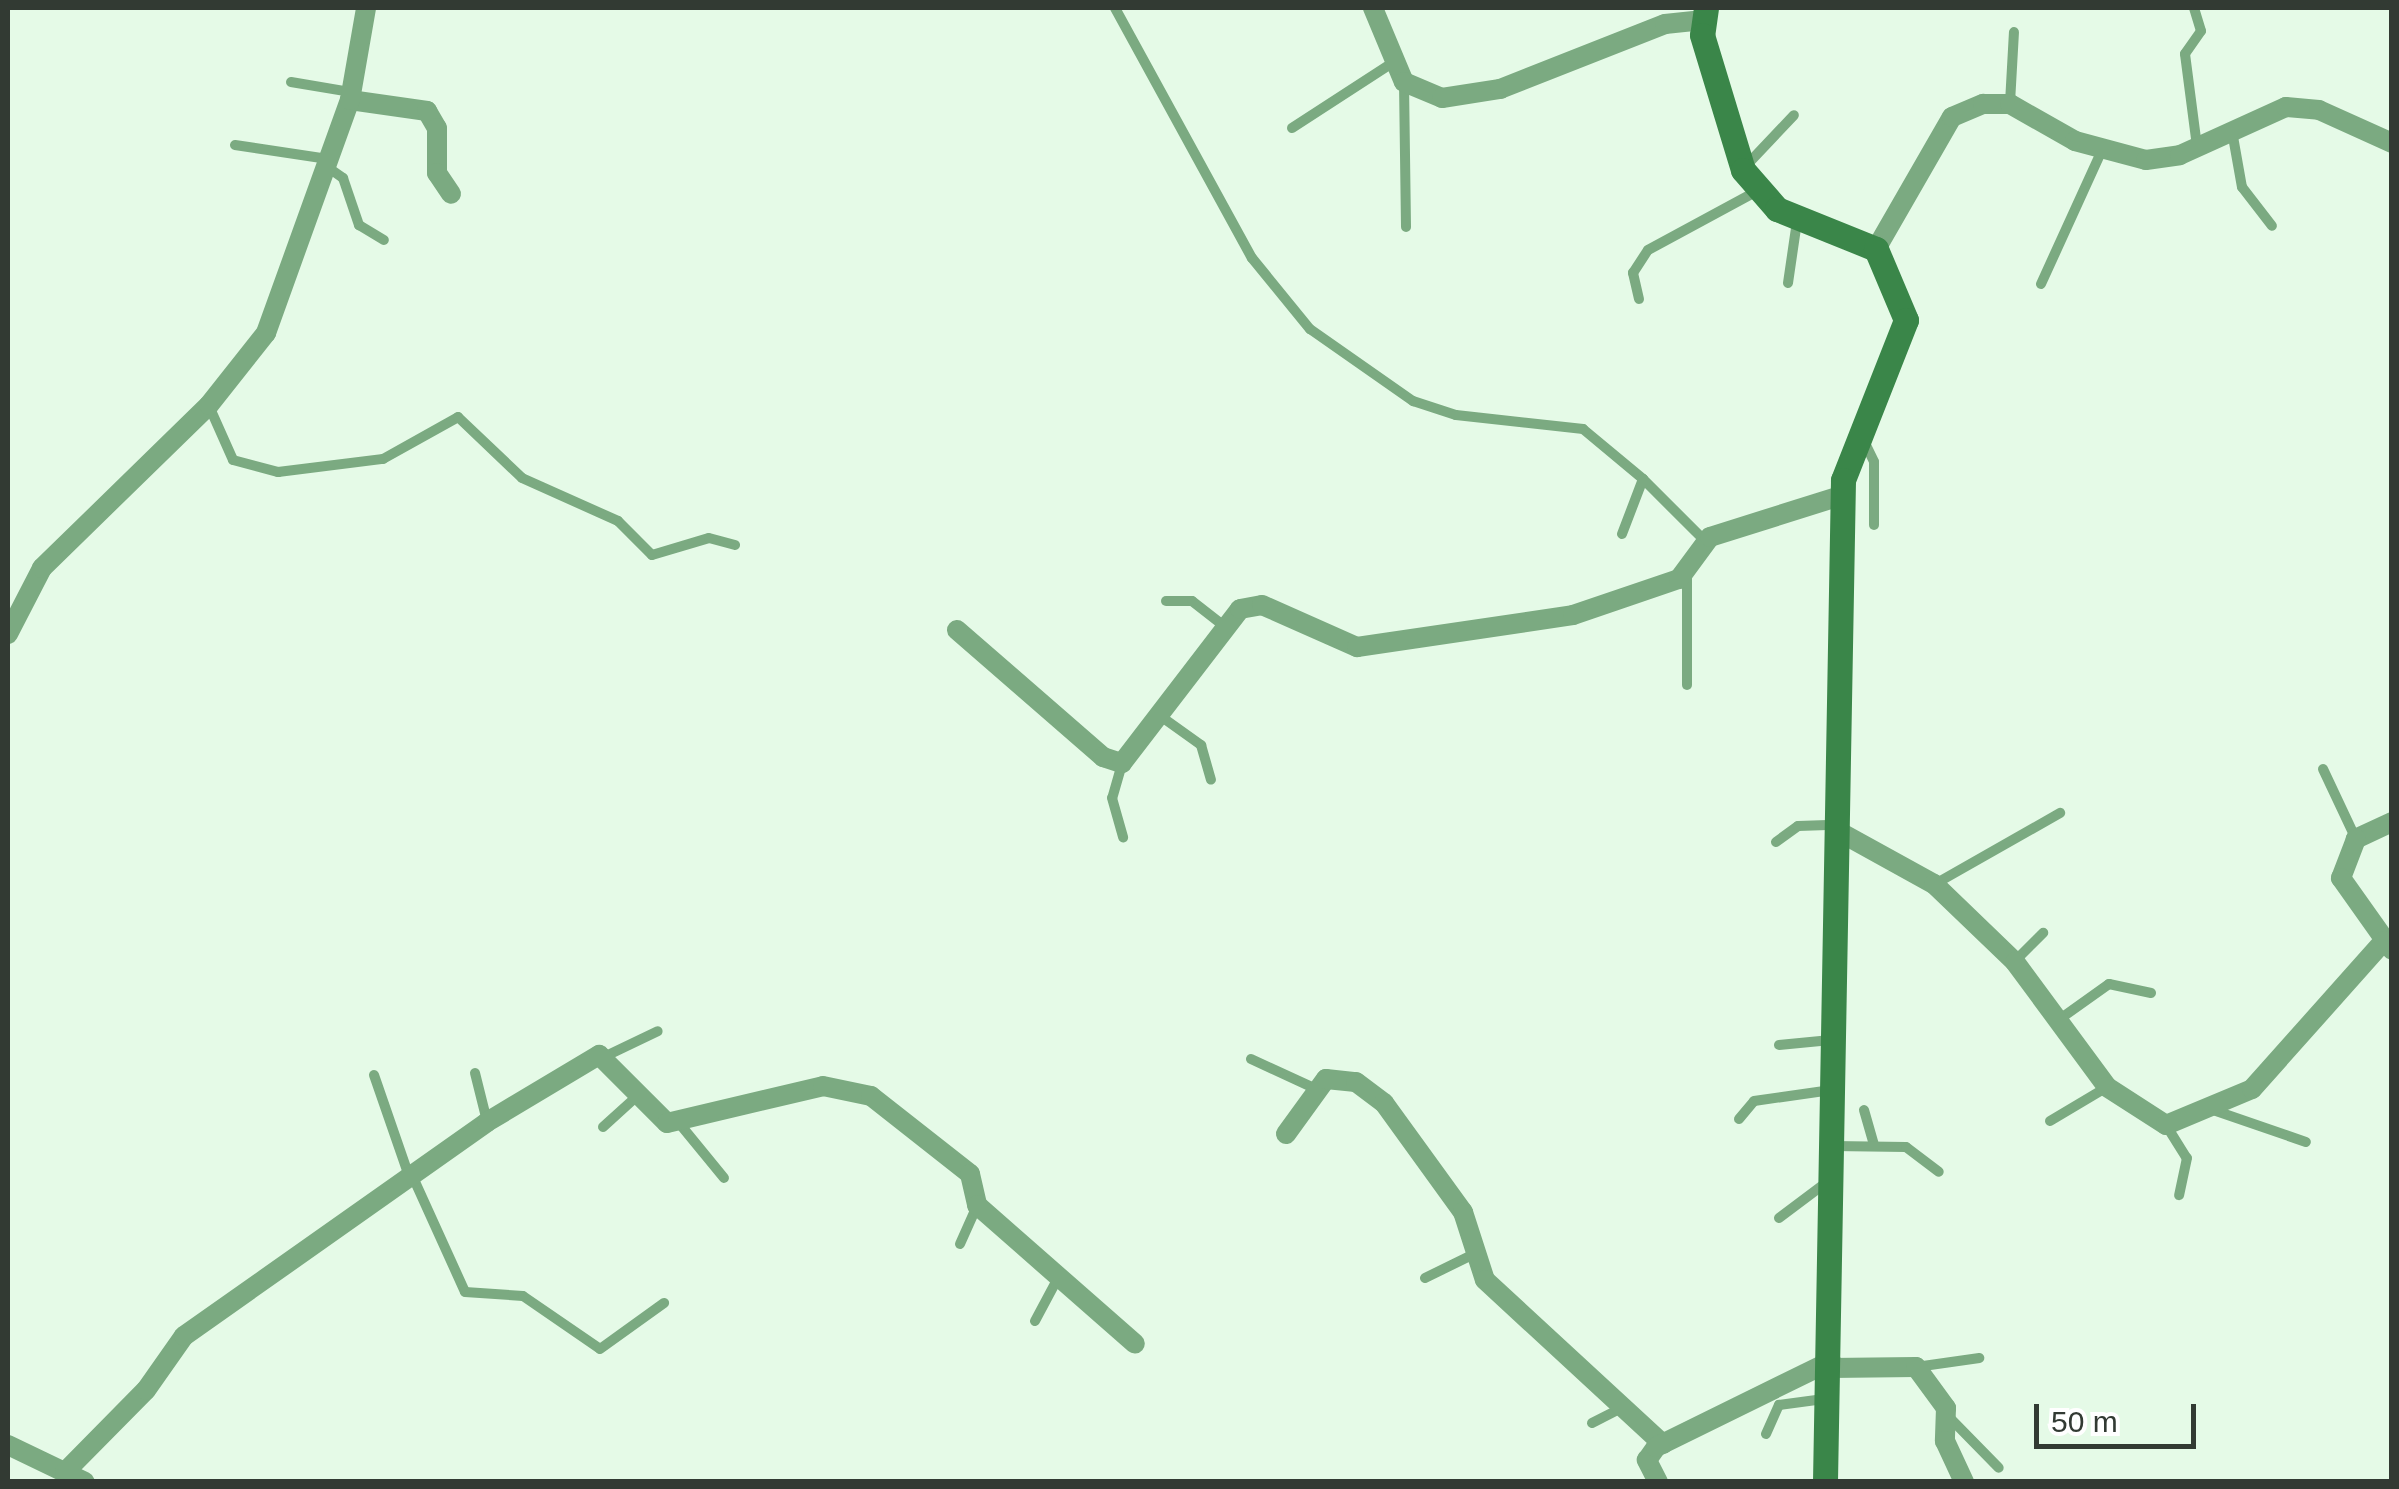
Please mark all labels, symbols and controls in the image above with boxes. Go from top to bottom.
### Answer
scale bar [2039,1384,2202,1446]
text: 50 m [2051,1405,2118,1438]

